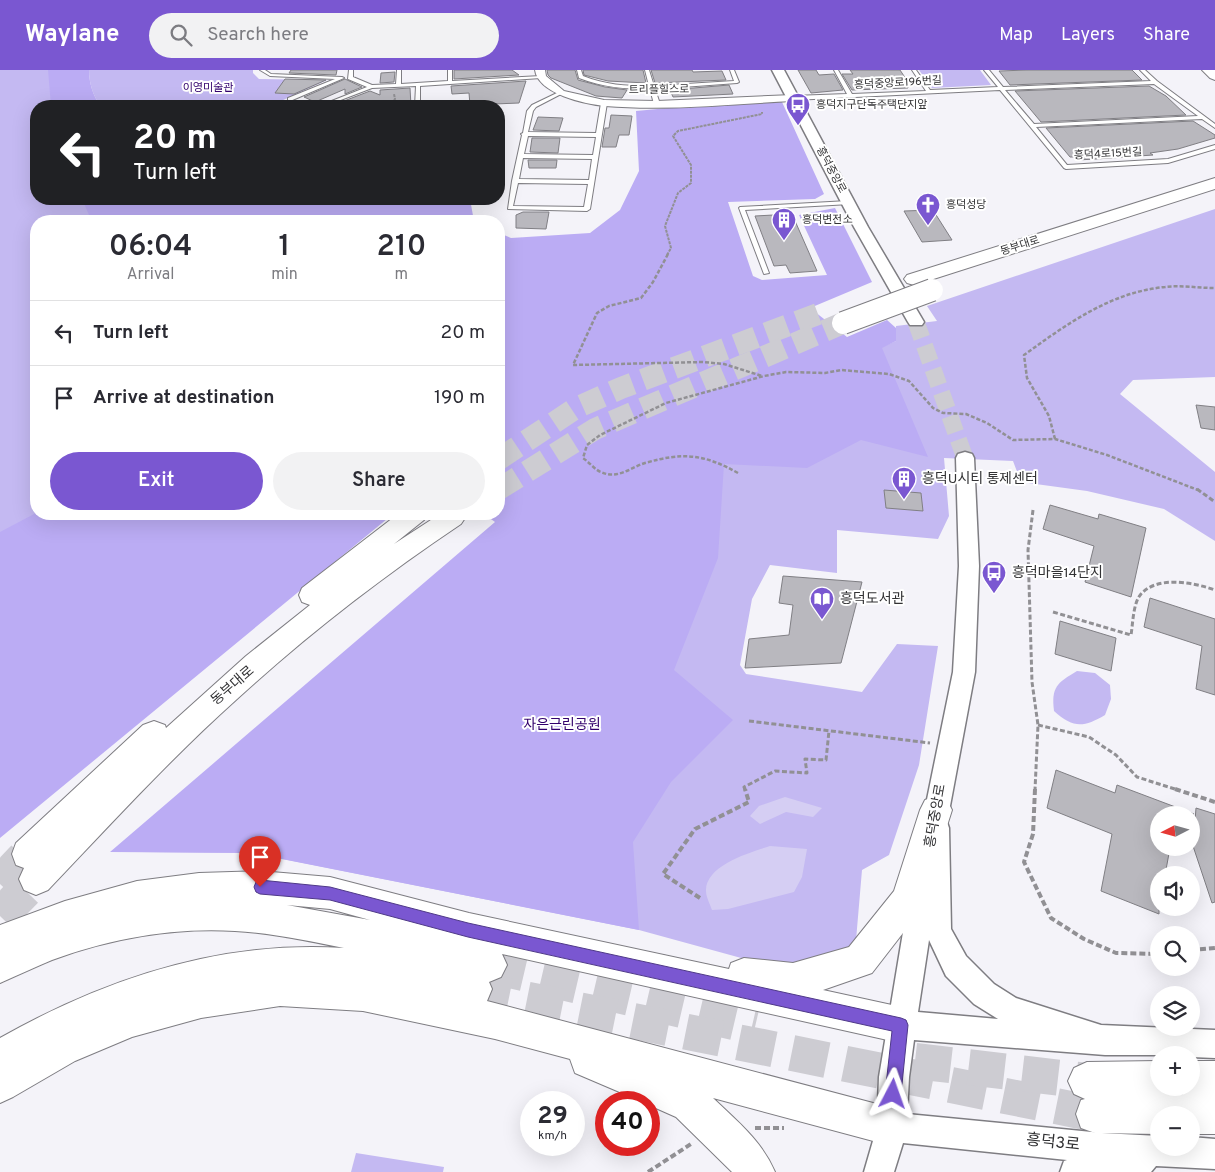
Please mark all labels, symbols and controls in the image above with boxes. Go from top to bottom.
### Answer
search box [149,13,499,58]
text: Waylane [25,20,119,50]
icon: search [167,21,195,49]
text: Search here [207,23,309,47]
text: Map [999,24,1033,47]
text: Layers [1061,24,1115,47]
text: Share [1143,24,1190,47]
street label: 흥덕중앙로196번길 [854,74,942,92]
park label: 이영미술관 [183,81,233,95]
street label: 트리플힐스로 [629,82,689,98]
bus stop icon: 흥덕지구단독주택단지앞 [785,92,811,126]
place label: 흥덕지구단독주택단지앞 [816,98,927,112]
text: 20 m [133,117,217,161]
icon: left [50,120,115,185]
street label: 흥덕중앙로 [813,144,849,196]
street label: 흥덕4로15번길 [1073,145,1143,163]
text: Turn left [133,160,216,187]
church icon: 흥덕성당 [915,192,941,226]
place label: 흥덕성당 [946,198,986,212]
building icon: 흥덕변전소 [771,207,797,241]
place label: 흥덕변전소 [802,213,853,227]
text: 06:04 [109,229,192,266]
text: 1 [279,229,290,266]
text: 210 [377,229,426,266]
street label: 동부대로 [999,233,1041,259]
text: Arrival [127,265,174,285]
text: min [271,265,298,285]
text: m [395,265,408,285]
icon: left [50,319,78,347]
text: Turn left [93,321,169,345]
text: 20 m [441,321,485,345]
icon: arrive [50,384,78,412]
text: Arrive at destination [93,386,274,410]
text: 190 m [434,386,485,410]
button: Exit [50,452,263,510]
button: Share [273,452,485,510]
building icon: 흥덕U시티 통제센터 [891,466,917,500]
place label: 흥덕U시티 통제센터 [922,471,1038,488]
bus stop icon: 흥덕마을14단지 [981,560,1007,594]
place label: 흥덕마을14단지 [1012,565,1103,582]
library icon: 흥덕도서관 [809,586,835,620]
place label: 흥덕도서관 [840,591,905,608]
street label: 동부대로 [208,663,258,709]
park label: 자은근린공원 [523,717,601,734]
street label: 흥덕중앙로 [922,783,950,849]
north arrow [1150,806,1200,856]
map controls [1150,806,1200,1156]
pin [239,836,281,887]
icon: arrive [246,843,274,871]
button: sound [1150,866,1200,916]
button: search [1150,926,1200,976]
button: layers [1150,986,1200,1036]
button: + [1150,1046,1200,1096]
position arrow [866,1067,918,1119]
speed limit sign: 40 [595,1091,660,1156]
text: 29 [537,1101,568,1133]
button: − [1150,1106,1200,1156]
text: km/h [538,1128,567,1144]
street label: 흥덕3로 [1025,1130,1081,1156]

